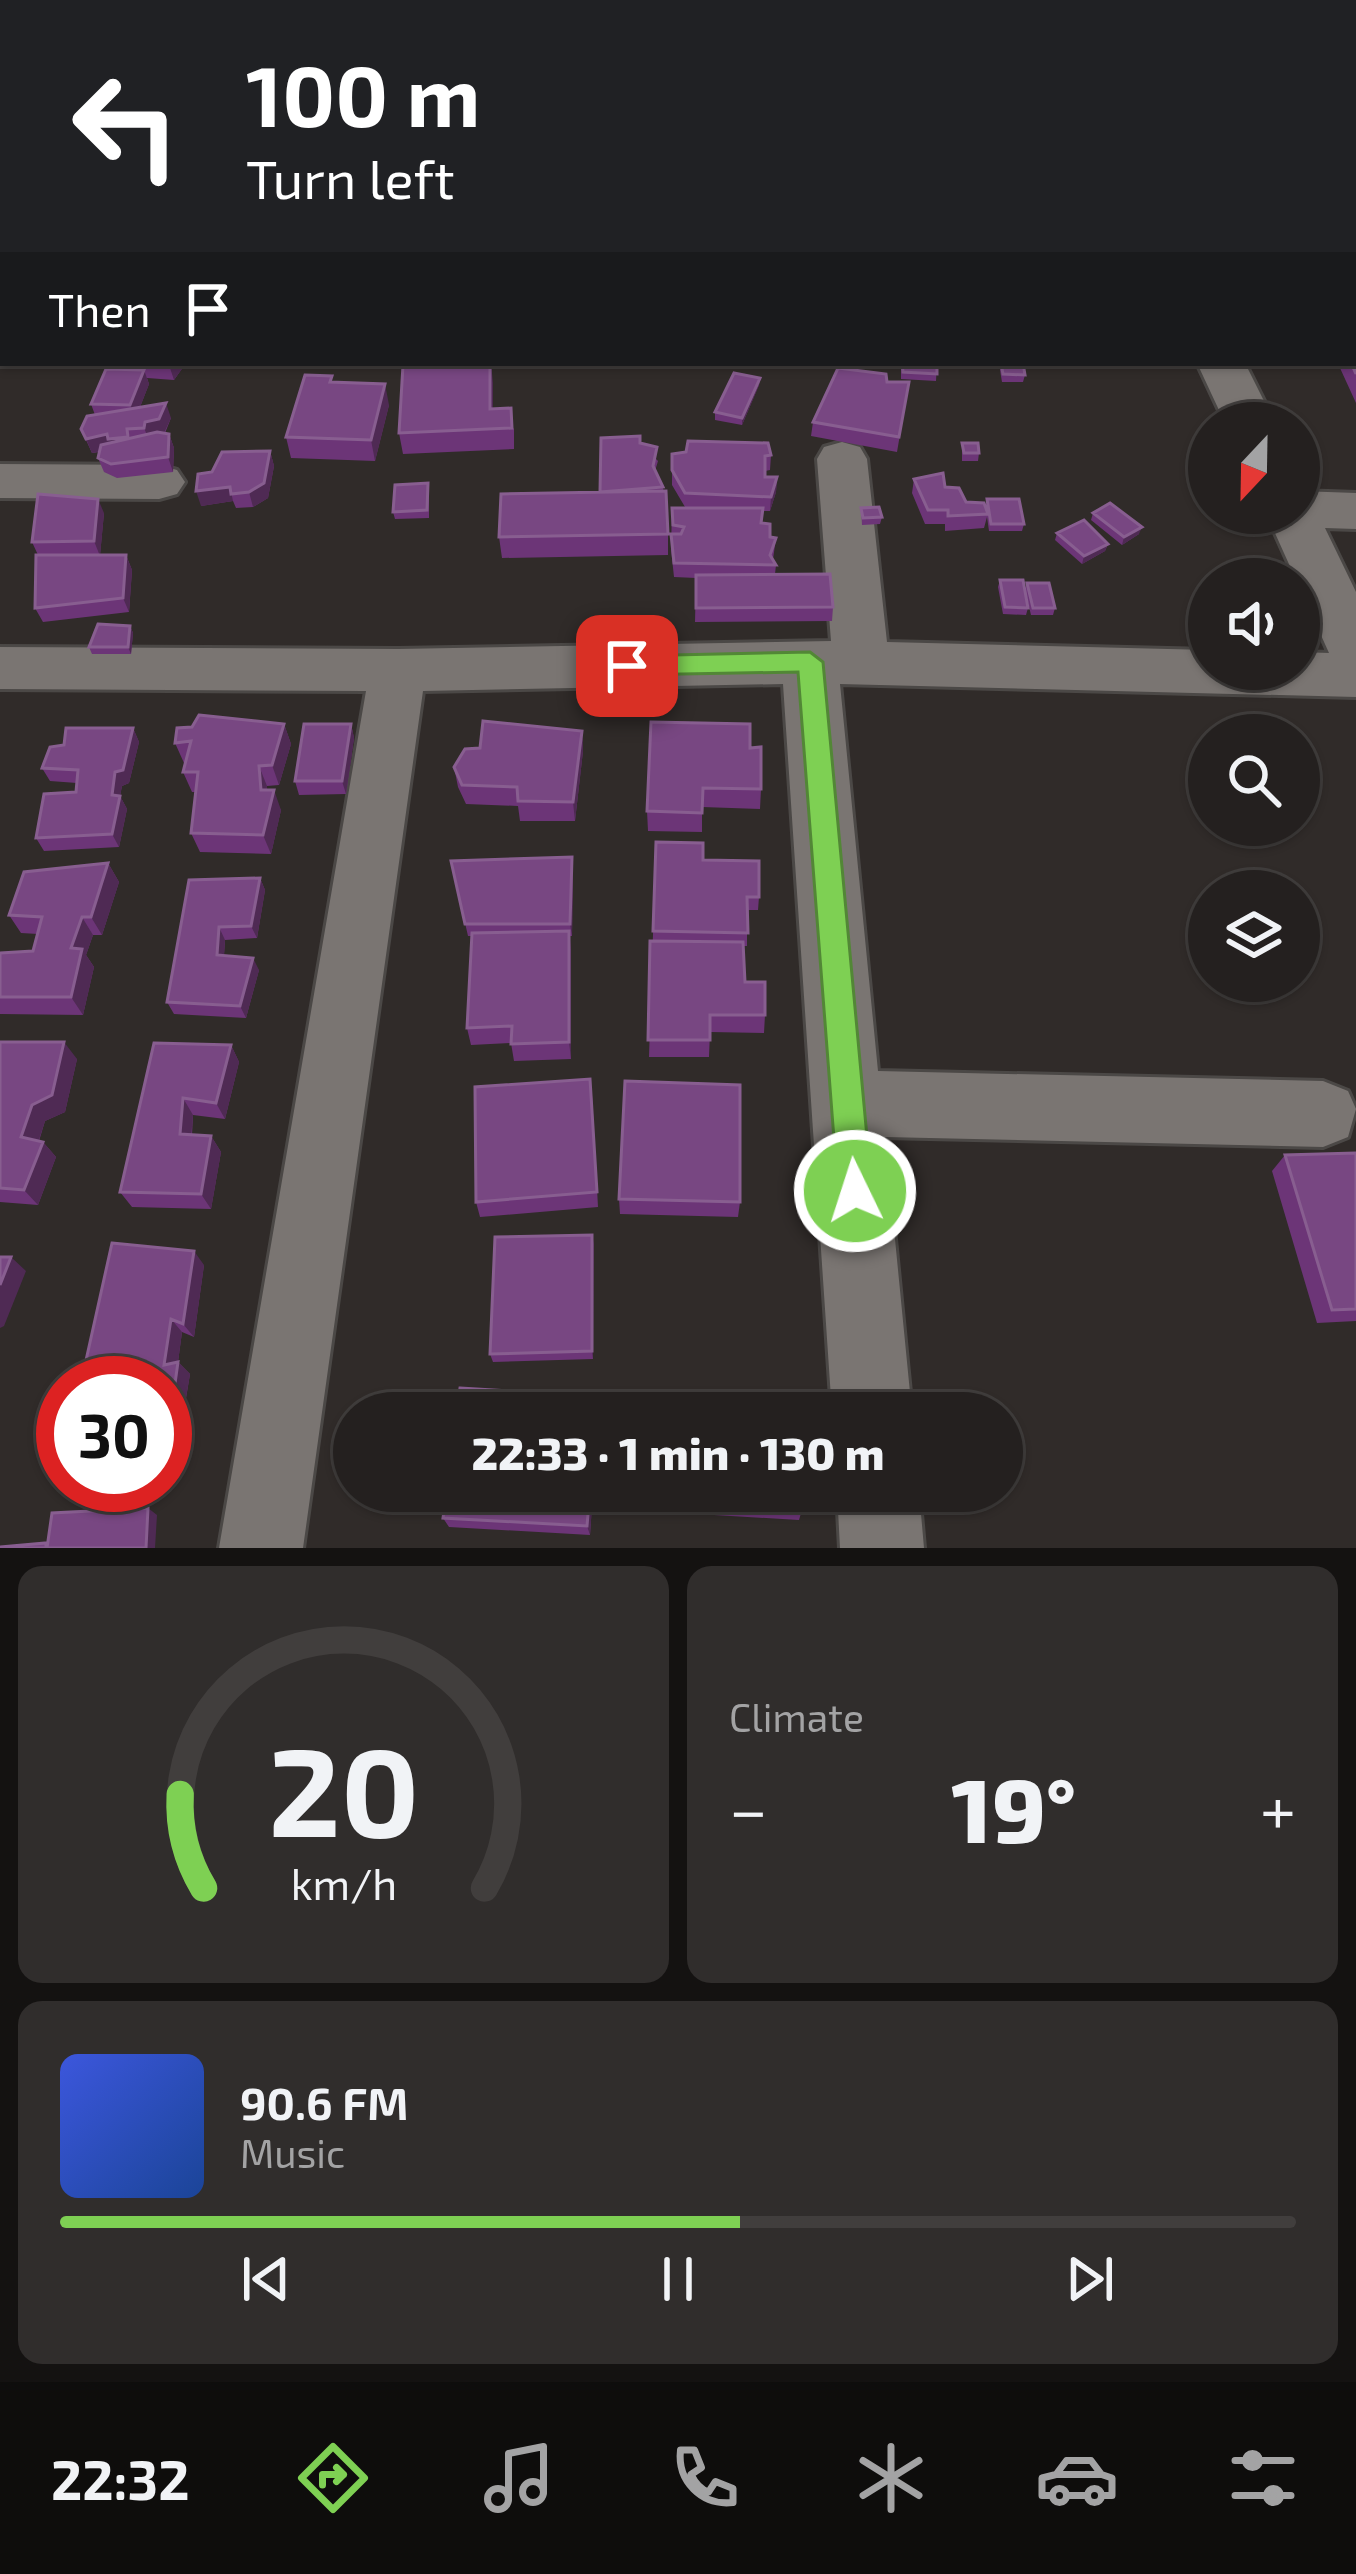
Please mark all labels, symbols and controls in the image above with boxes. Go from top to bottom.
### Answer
text: 100 m [246,43,480,144]
icon: left [48,48,204,204]
text: Turn left [246,145,455,210]
icon: arrive [175,276,241,342]
text: Then [48,282,151,336]
north arrow [1188,402,1320,534]
map controls [1188,402,1320,1002]
button: sound [1188,558,1320,690]
pin [576,615,678,717]
icon: arrive [594,633,660,699]
button: search [1188,714,1320,846]
button: layers [1188,870,1320,1002]
position arrow [792,1128,918,1254]
speed limit sign: 30 [36,1356,192,1512]
text: 22:33 · 1 min · 130 m [471,1425,885,1479]
text: Climate [729,1693,864,1740]
text: 20 [268,1712,419,1862]
text: 19° [951,1753,1076,1861]
text: − [729,1768,768,1847]
text: + [1260,1768,1296,1847]
text: km/h [290,1856,397,1908]
text: 90.6 FM [240,2075,408,2129]
text: Music [240,2129,345,2176]
icon: previous [233,2246,299,2312]
icon: pause [645,2246,711,2312]
icon: next [1057,2246,1123,2312]
icon: directions [291,2436,375,2520]
icon: music [477,2436,561,2520]
icon: phone [663,2436,747,2520]
icon: climate [849,2436,933,2520]
icon: car [1035,2436,1119,2520]
icon: filters [1221,2436,1305,2520]
text: 22:32 [51,2446,190,2511]

